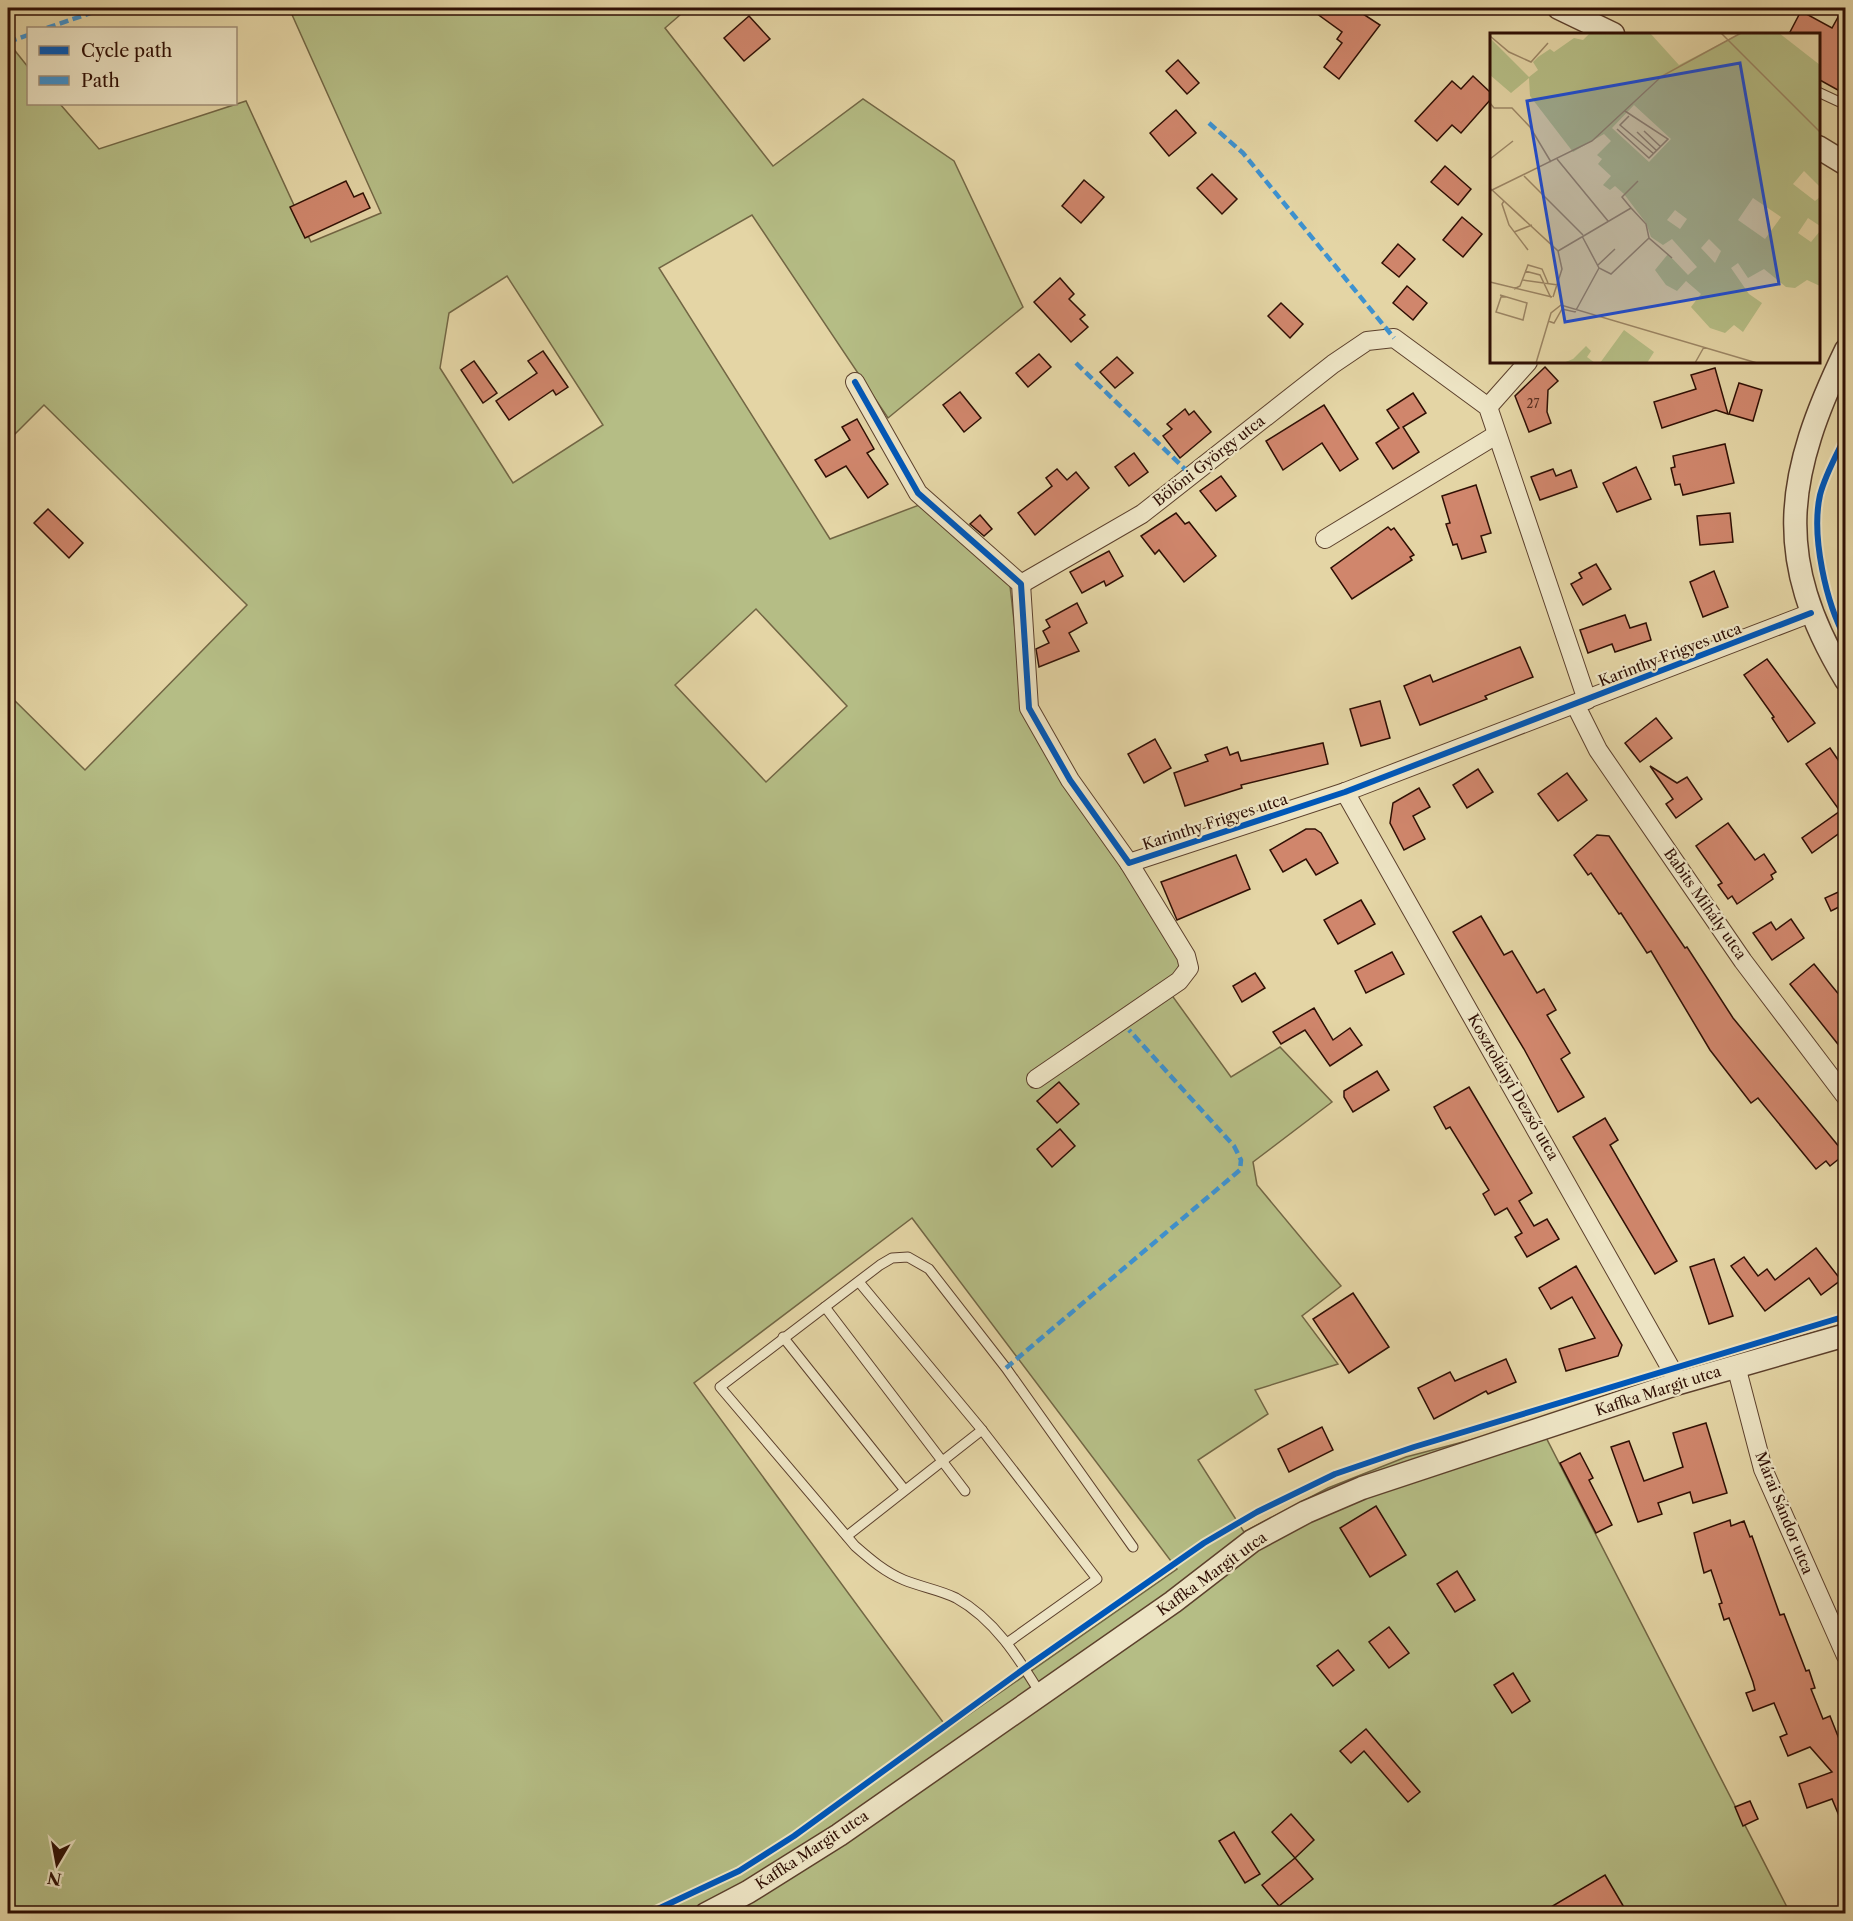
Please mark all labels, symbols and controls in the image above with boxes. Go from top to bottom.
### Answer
legend [27,27,237,105]
inset map [1490,33,1820,363]
text: Cycle path [81,40,172,62]
text: Path [81,70,120,92]
house number: 27 [1527,396,1539,411]
street label: Bölöni György utca [1149,411,1269,510]
street label: Karinthy Frigyes utca [1596,618,1744,691]
street label: Karinthy Frigyes utca [1140,789,1290,854]
street label: Babits Mihály utca [1660,844,1751,963]
street label: Kosztolányi Dezső utca [1464,1010,1563,1163]
street label: Kaffka Margit utca [1593,1361,1723,1420]
street label: Márai Sándor utca [1751,1449,1818,1577]
street label: Kaffka Margit utca [1153,1527,1270,1620]
street label: Kaffka Margit utca [752,1806,872,1893]
north arrow [27,1834,87,1894]
text: N [46,1868,63,1890]

